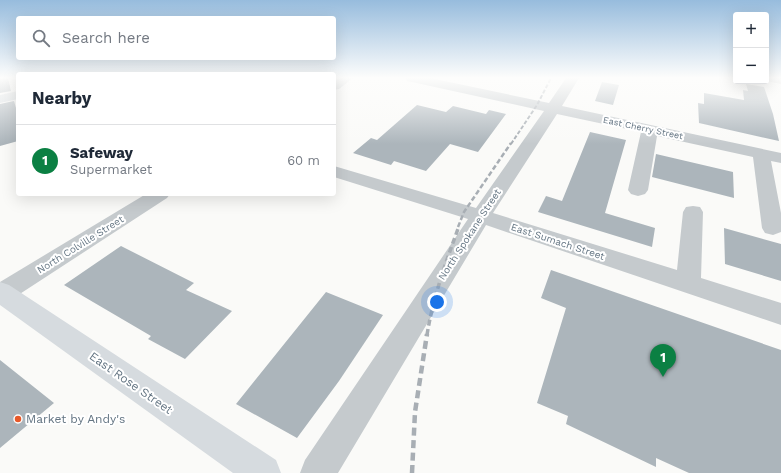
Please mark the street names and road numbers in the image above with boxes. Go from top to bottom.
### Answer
street label: East Cherry Street [602,115,684,141]
street label: North Spokane Street [436,186,503,282]
street label: North Colville Street [35,213,126,276]
street label: East Sumach Street [510,221,607,262]
street label: East Rose Street [87,349,175,417]

